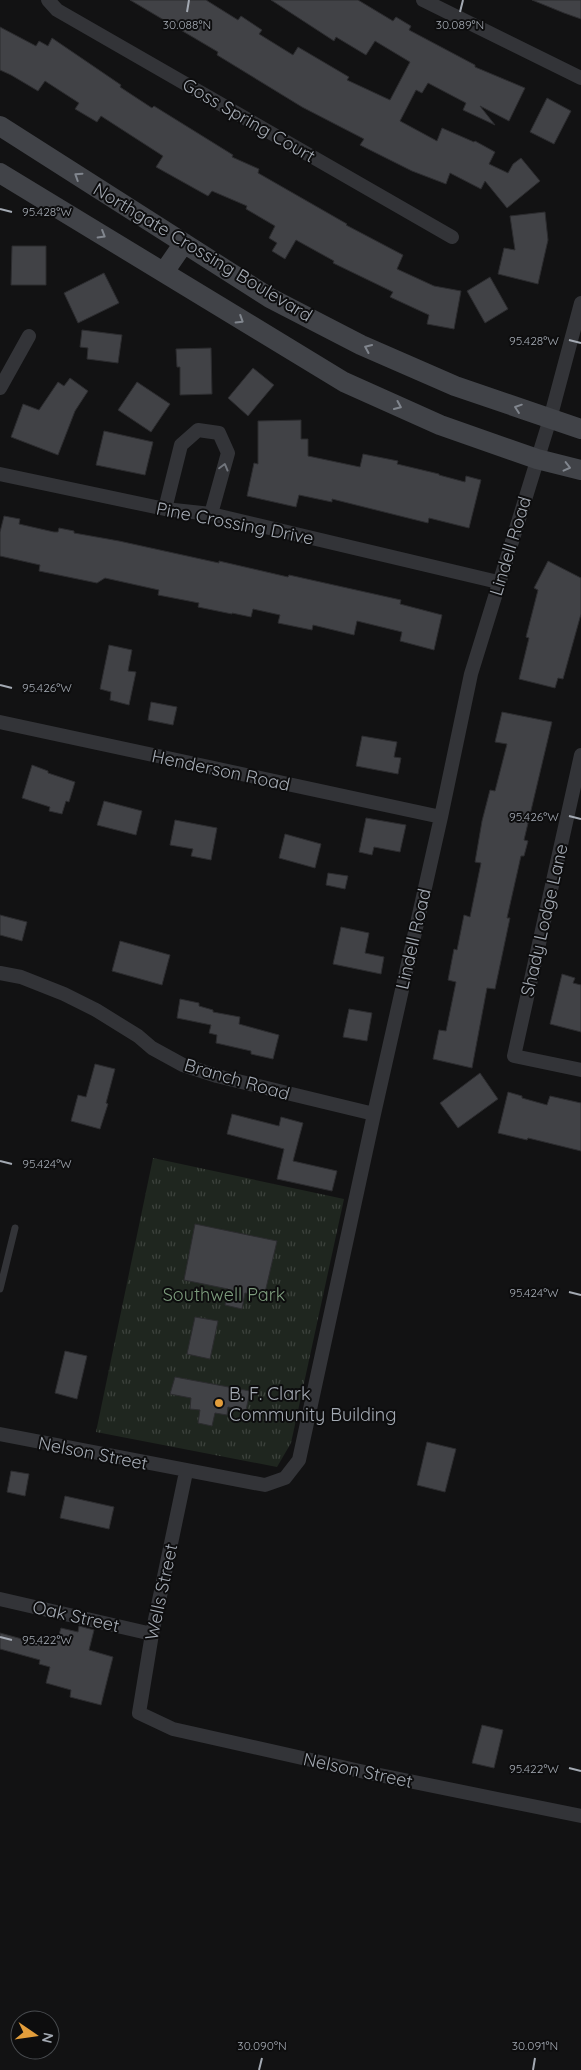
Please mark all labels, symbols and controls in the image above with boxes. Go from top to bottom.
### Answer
text: 30.088°N [163,17,211,32]
text: 30.089°N [436,17,484,32]
street label: Goss Spring Court [179,73,319,167]
one-way arrow [74,172,83,182]
street label: Northgate Crossing Boulevard [89,177,317,327]
text: 95.428°W [22,204,72,219]
one-way arrow [96,228,105,238]
one-way arrow [235,313,244,323]
text: 95.428°W [509,333,559,348]
one-way arrow [364,343,373,354]
one-way arrow [393,399,402,410]
one-way arrow [515,404,523,414]
one-way arrow [563,461,572,472]
one-way arrow [218,463,229,471]
street label: Lindell Road [484,494,536,598]
street label: Pine Crossing Drive [154,496,316,550]
text: 95.426°W [22,680,72,695]
street label: Henderson Road [150,744,292,796]
text: 95.426°W [509,809,559,824]
street label: Shady Lodge Lane [515,842,573,998]
street label: Lindell Road [390,886,436,992]
street label: Branch Road [182,1053,292,1105]
text: 95.424°W [22,1156,72,1171]
park label: Southwell Park [163,1283,285,1306]
text: 95.424°W [509,1285,559,1300]
place label: B. F. Clark Community Building [229,1382,396,1426]
marker: B. F. Clark Community Building [213,1397,225,1409]
street label: Nelson Street [36,1431,150,1475]
street label: Wells Street [140,1542,182,1642]
street label: Oak Street [30,1595,122,1637]
text: 95.422°W [22,1632,72,1647]
street label: Nelson Street [301,1747,415,1793]
text: 95.422°W [509,1761,559,1776]
north arrow [10,2010,60,2060]
text: N [38,2031,58,2045]
text: 30.090°N [237,2038,287,2053]
text: 30.091°N [512,2038,558,2053]

